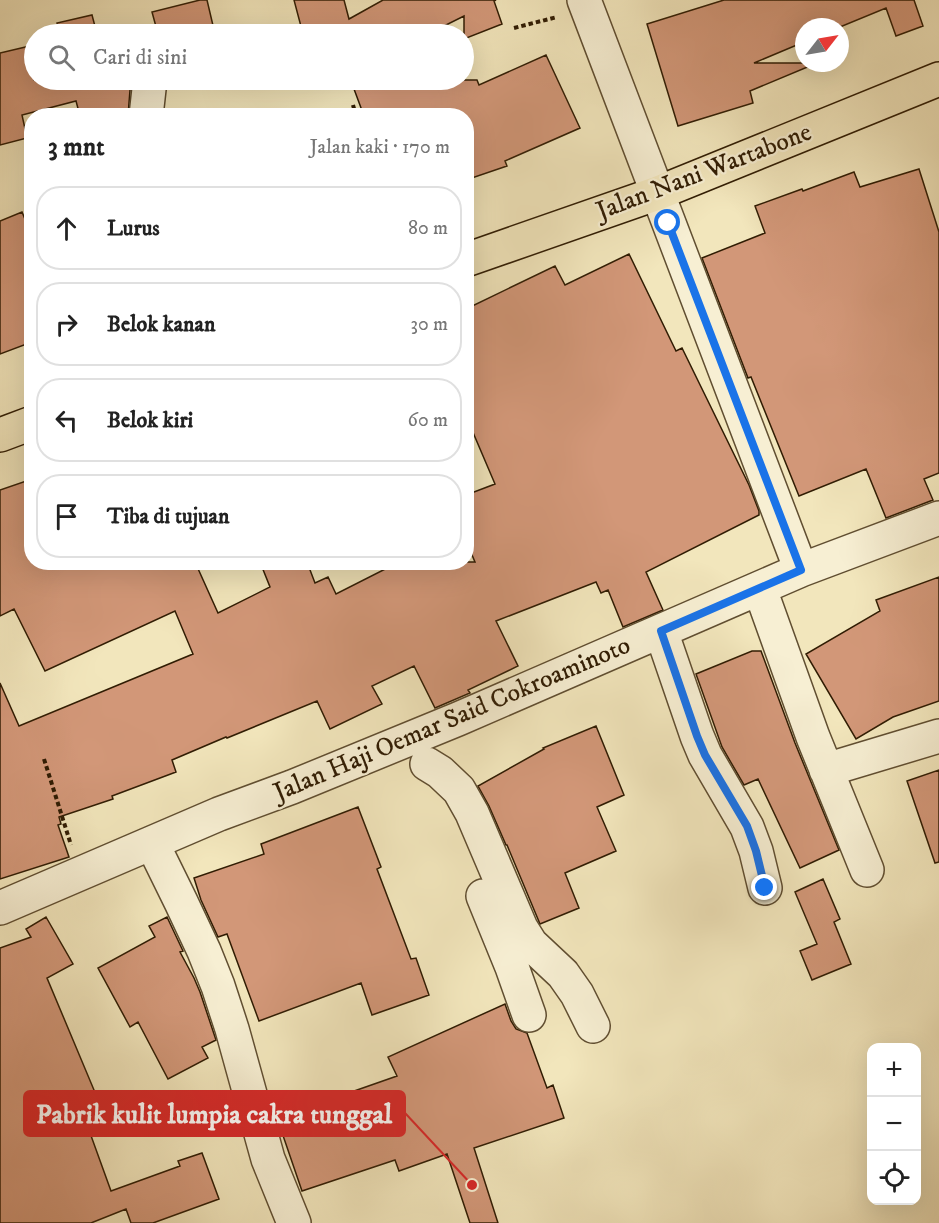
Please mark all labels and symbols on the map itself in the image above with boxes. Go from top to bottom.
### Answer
north arrow [795,18,849,72]
street label: Jalan Nani Wartabone [590,116,816,229]
route start [654,209,680,235]
street label: Jalan Haji Oemar Said Cokroaminoto [267,629,635,810]
route end [751,874,777,900]
callout: Pabrik kulit lumpia cakra tunggal [24,1091,405,1136]
text: Pabrik kulit lumpia cakra tunggal [36,1098,393,1132]

